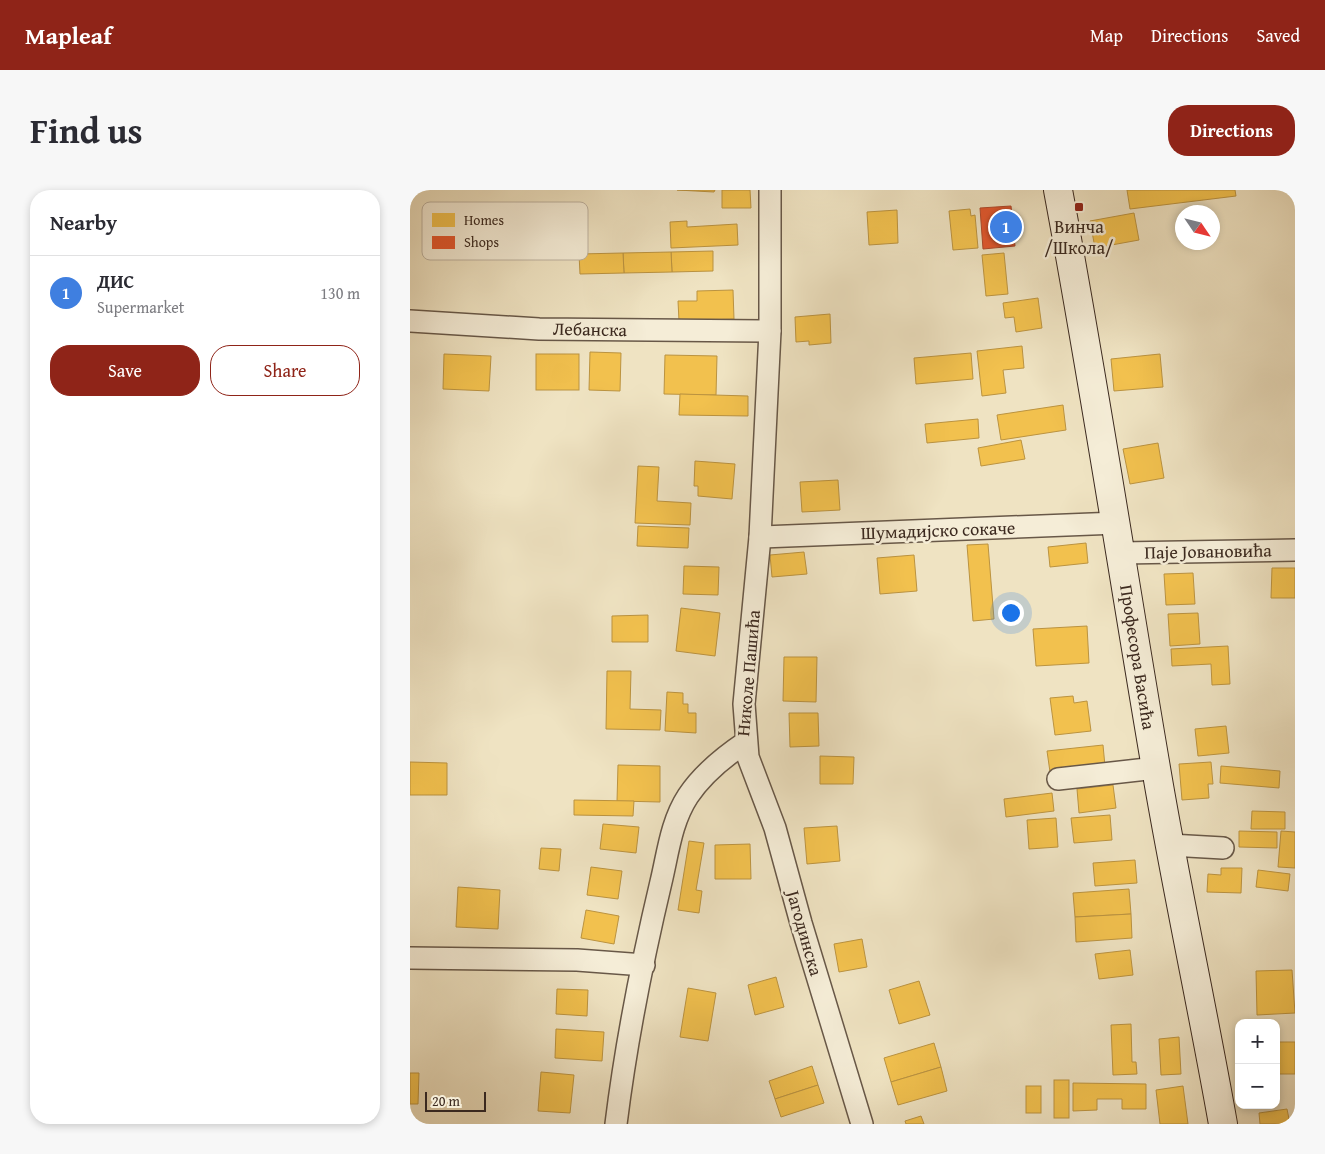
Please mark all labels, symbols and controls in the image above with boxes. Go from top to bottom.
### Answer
text: Mapleaf [25,18,112,53]
text: Map [1090,22,1123,49]
text: Directions [1151,22,1228,49]
text: Saved [1256,22,1300,49]
text: Find us [30,105,143,156]
button: Directions [1168,105,1295,156]
marker: Винча /Школа/ [1073,201,1085,213]
legend [422,202,588,260]
north arrow [1175,205,1220,250]
text: Nearby [50,207,117,238]
pin: 1 [990,208,1022,246]
text: Homes [464,210,504,230]
place label: Винча /Школа/ [1044,213,1114,261]
text: Shops [464,232,499,252]
text: ДИС [97,267,134,295]
text: 1 [62,281,70,305]
text: 130 m [320,281,360,305]
text: Supermarket [97,295,184,319]
street label: Лебанска [553,315,628,343]
button: Save [50,345,200,396]
button: Share [210,345,360,396]
street label: Шумадијско сокаче [860,514,1016,546]
street label: Паје Јовановића [1144,536,1272,566]
street label: Професора Васића [1113,583,1163,732]
your location [998,600,1024,626]
street label: Николе Пашића [729,608,767,737]
street label: Јагодинска [779,885,830,979]
map controls [1235,1019,1280,1109]
button: + [1235,1019,1280,1064]
button: − [1235,1064,1280,1109]
scale bar [425,1089,486,1112]
text: 20 m [432,1091,460,1111]

